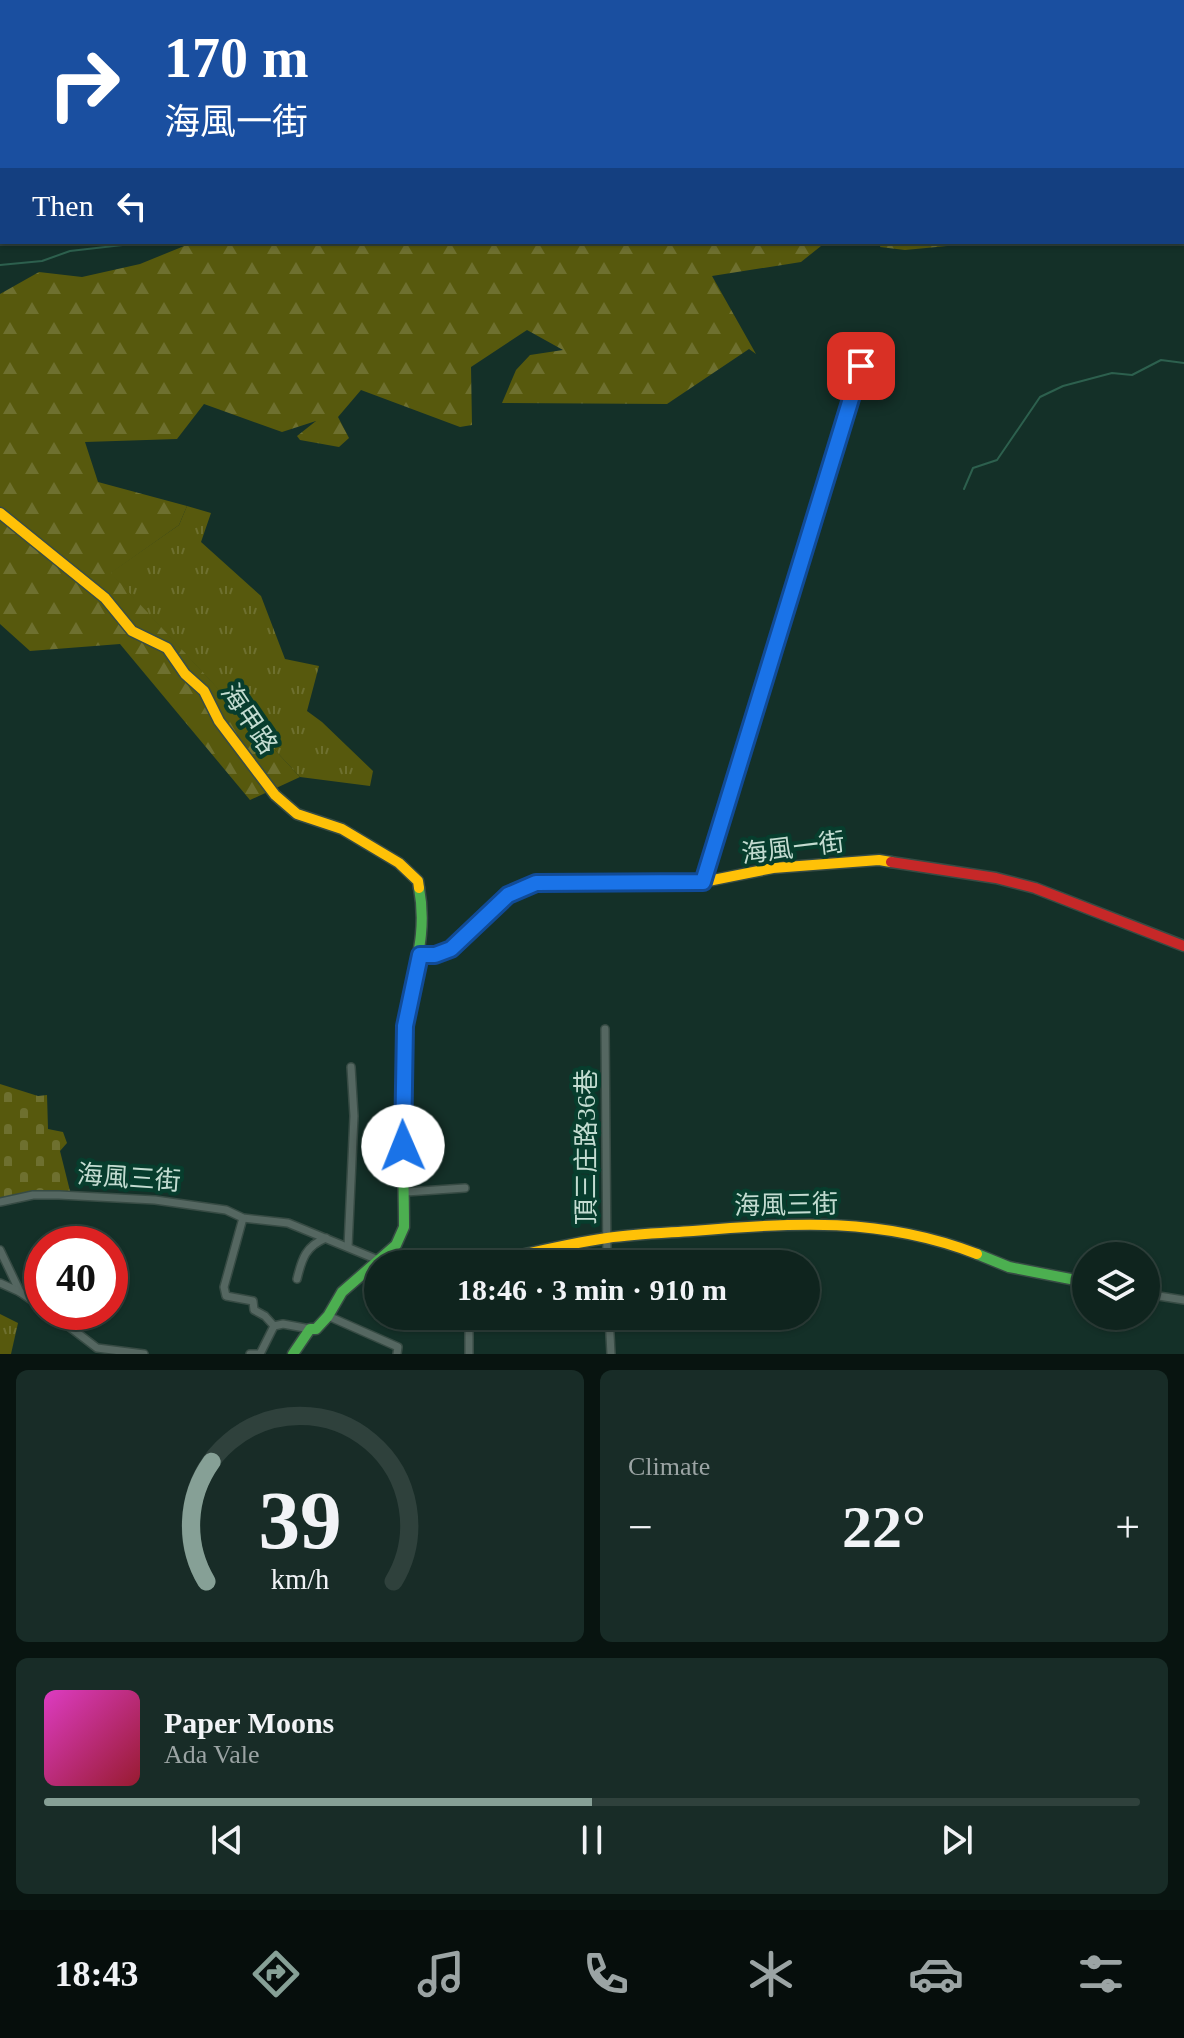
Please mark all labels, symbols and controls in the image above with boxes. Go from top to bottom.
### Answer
text: 170 m [164,27,309,89]
icon: right [32,32,136,136]
text: 海風一街 [164,102,308,142]
icon: left [110,184,154,228]
text: Then [32,189,94,222]
pin [827,332,895,400]
icon: arrive [839,344,883,388]
street label: 海甲路 [215,679,283,759]
street label: 海風一街 [740,827,846,869]
street label: 頂三庄路36巷 [572,1069,601,1225]
position arrow [361,1104,445,1188]
street label: 海風三街 [76,1160,182,1196]
street label: 海風三街 [734,1190,838,1220]
speed limit sign: 40 [24,1226,128,1330]
map controls [1072,1242,1160,1330]
button: layers [1072,1242,1160,1330]
text: 18:46 · 3 min · 910 m [457,1273,727,1306]
text: Climate [628,1452,710,1481]
text: 39 [258,1474,342,1566]
text: 22° [842,1494,926,1560]
text: − [628,1503,653,1552]
text: + [1115,1503,1140,1552]
text: km/h [271,1564,329,1595]
text: Paper Moons [164,1706,334,1739]
text: Ada Vale [164,1740,260,1769]
icon: previous [205,1818,249,1862]
icon: pause [570,1818,614,1862]
icon: next [935,1818,979,1862]
icon: directions [248,1946,304,2002]
icon: music [413,1946,469,2002]
icon: phone [578,1946,634,2002]
icon: climate [743,1946,799,2002]
icon: car [908,1946,964,2002]
icon: filters [1073,1946,1129,2002]
text: 18:43 [55,1954,139,1994]

